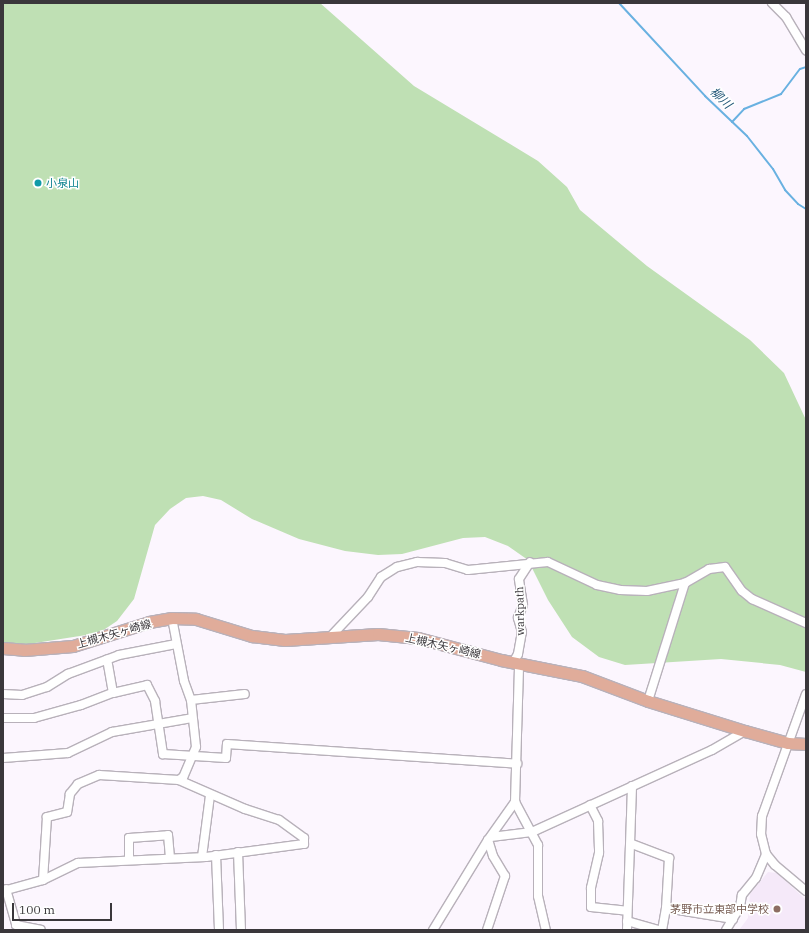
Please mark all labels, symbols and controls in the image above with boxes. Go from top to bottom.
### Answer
water label: 柳川 [707,84,735,112]
place label: 小泉山 [46,176,79,190]
marker: 小泉山 [33,178,43,188]
street label: warkpath [513,586,527,636]
street label: 上槻木矢ヶ崎線 [75,617,153,651]
street label: 上槻木矢ヶ崎線 [404,631,482,661]
scale bar [14,895,114,921]
text: 100 m [19,902,55,917]
place label: 茅野市立東部中学校 [670,902,769,916]
marker: 茅野市立東部中学校 [772,904,782,914]

